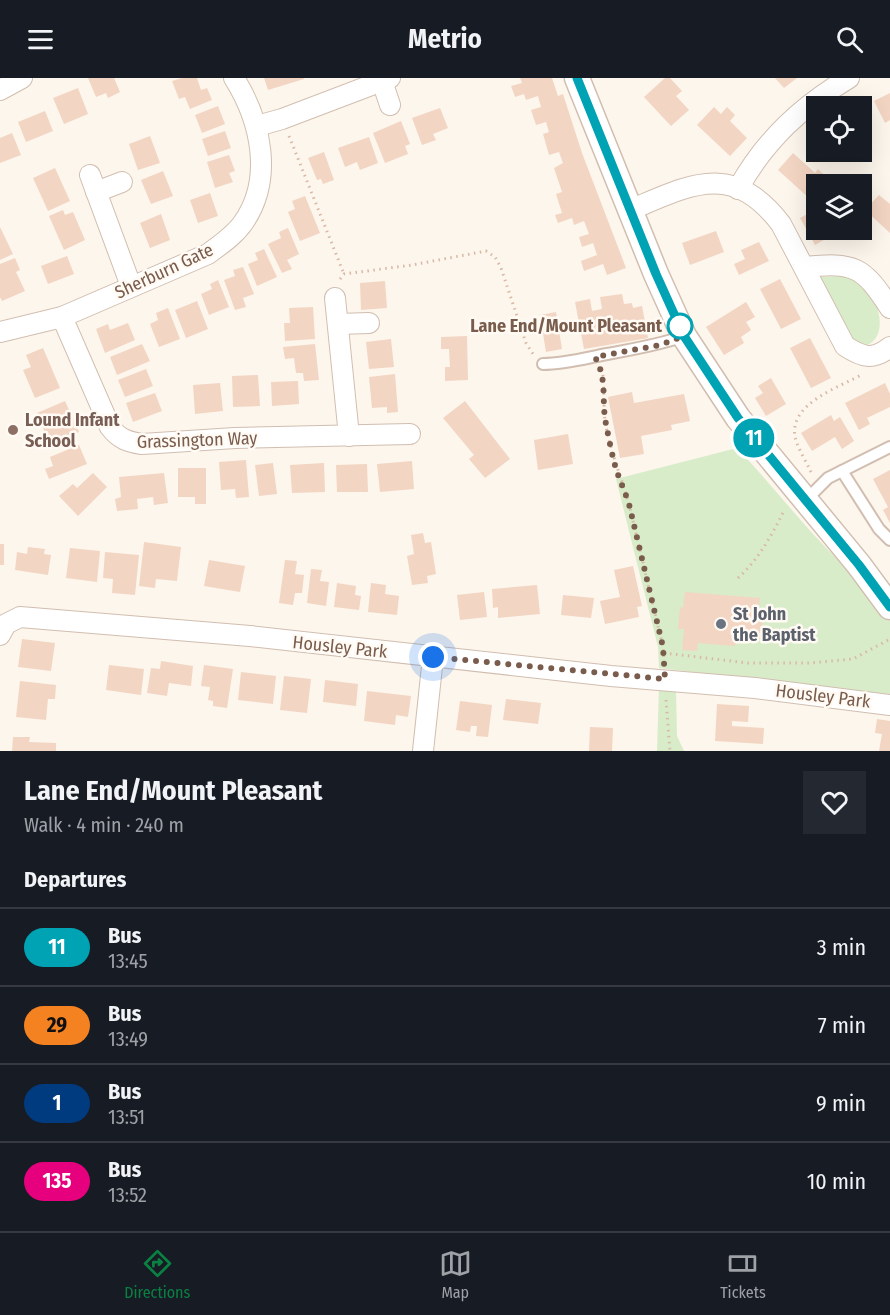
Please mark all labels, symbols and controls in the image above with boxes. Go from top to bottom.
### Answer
icon: menu [24,23,57,56]
text: Metrio [408,23,482,55]
icon: search [833,23,866,56]
map controls [806,96,872,240]
button: locate [806,96,872,162]
button: layers [806,174,872,240]
street label: Sherburn Gate [111,239,217,303]
marker: Lane End/Mount Pleasant [667,313,693,339]
place label: Lane End/Mount Pleasant [470,315,663,337]
place label: Lound Infant School [25,409,120,452]
line badge: 11 [727,418,781,458]
marker: Lound Infant School [6,423,20,437]
text: 11 [745,425,763,451]
street label: Grassington Way [136,427,258,453]
place label: St John the Baptist [733,603,816,646]
marker: St John the Baptist [714,617,728,631]
street label: Housley Park [292,631,389,663]
your location [418,642,448,672]
street label: Housley Park [774,679,872,713]
button: heart [803,771,866,834]
text: Lane End/Mount Pleasant [24,774,322,807]
text: Walk · 4 min · 240 m [24,813,184,837]
text: Departures [24,866,126,893]
text: Bus [108,922,141,949]
text: 11 [48,934,66,960]
text: 3 min [817,934,866,961]
text: 13:45 [108,949,148,973]
text: Bus [108,1000,141,1027]
text: 29 [47,1012,67,1038]
text: 7 min [818,1012,866,1039]
text: 13:49 [108,1027,148,1051]
text: Bus [108,1078,141,1105]
text: 1 [53,1090,61,1116]
text: 9 min [816,1090,866,1117]
text: 13:51 [108,1105,145,1129]
text: Bus [108,1156,141,1183]
text: 135 [42,1168,72,1194]
text: 10 min [807,1168,866,1195]
text: 13:52 [108,1183,147,1207]
tab: Directions [124,1247,190,1302]
tab: Map [439,1247,472,1302]
tab: Tickets [720,1247,766,1302]

